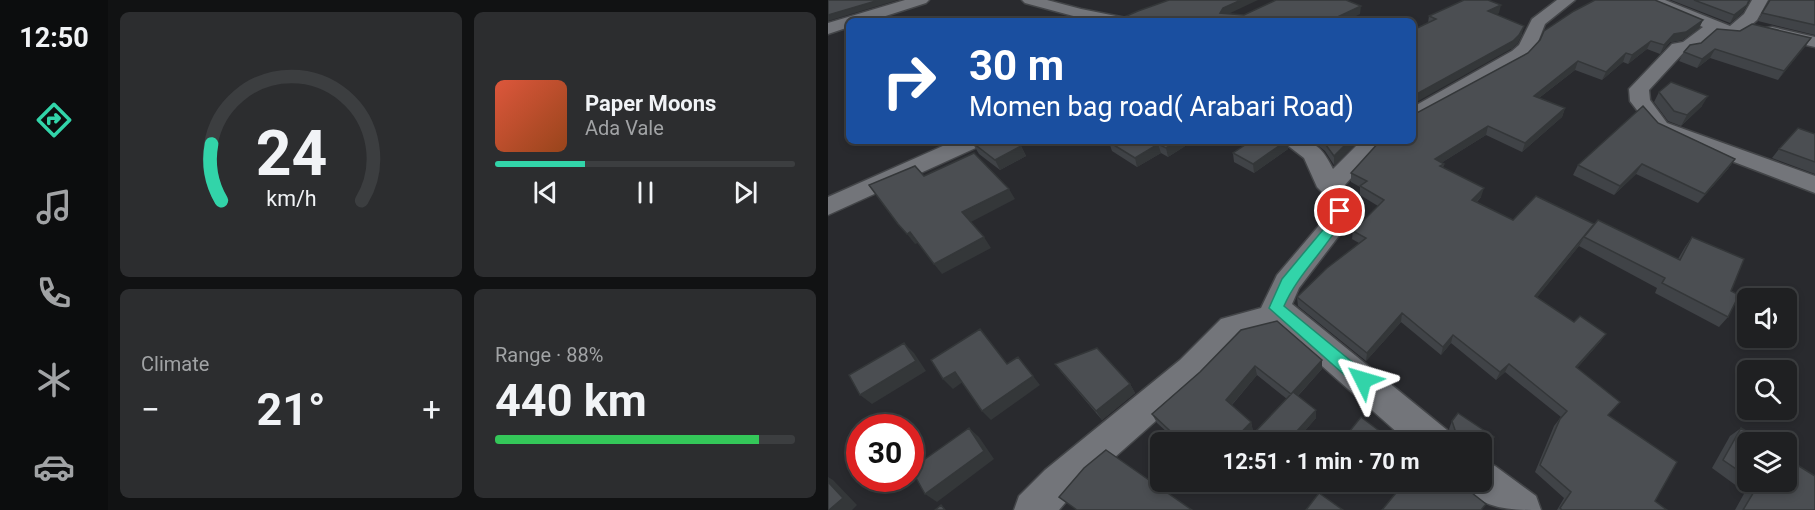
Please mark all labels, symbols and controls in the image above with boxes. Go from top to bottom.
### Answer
text: 12:50 [19,22,89,54]
text: 30 m [969,41,1064,90]
icon: right [870,42,948,120]
text: Paper Moons [585,91,716,116]
text: Momen bag road( Arabari Road) [969,91,1354,123]
icon: directions [33,99,75,141]
text: Ada Vale [585,116,664,140]
text: 24 [255,118,327,191]
icon: previous [529,176,562,209]
icon: pause [629,176,662,209]
icon: next [729,176,762,209]
pin [1314,185,1365,236]
icon: music [33,186,75,228]
text: km/h [266,187,316,212]
icon: arrive [1323,194,1356,227]
icon: phone [33,272,75,314]
map controls [1737,288,1797,492]
button: sound [1737,288,1797,348]
text: Range · 88% [495,343,603,367]
position arrow [1331,348,1395,412]
text: Climate [141,352,209,376]
icon: climate [33,359,75,401]
button: search [1737,360,1797,420]
text: 440 km [495,374,647,427]
text: 21° [256,383,326,436]
text: − [141,390,160,429]
text: + [422,390,441,429]
speed limit sign: 30 [846,414,924,492]
button: layers [1737,432,1797,492]
icon: car [33,446,75,488]
text: 12:51 · 1 min · 70 m [1223,449,1419,474]

